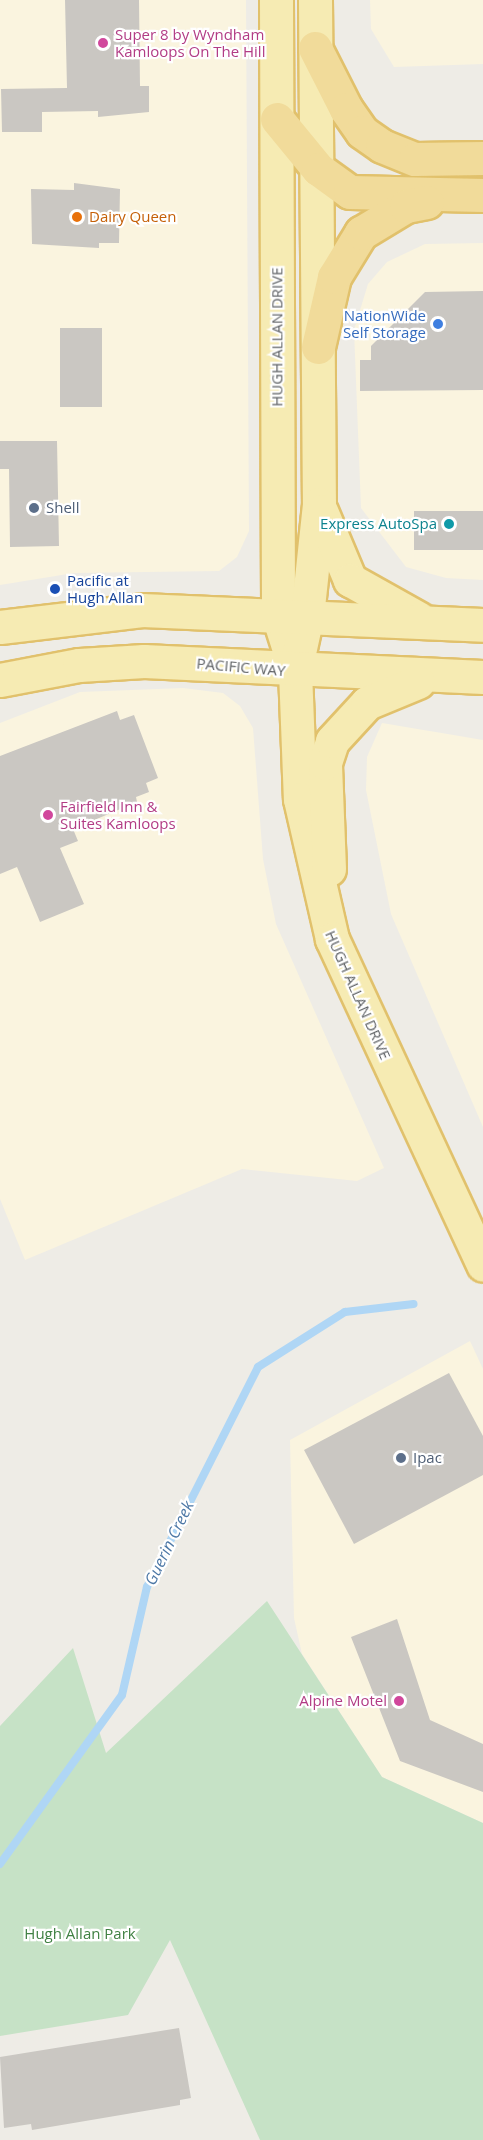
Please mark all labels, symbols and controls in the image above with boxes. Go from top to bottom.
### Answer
place label: Super 8 by Wyndham Kamloops On The Hill [115,25,265,60]
marker: Super 8 by Wyndham Kamloops On The Hill [96,36,110,50]
place label: Dairy Queen [89,208,176,226]
marker: Dairy Queen [70,210,84,224]
street label: HUGH ALLAN DRIVE [268,267,286,407]
place label: NationWide Self Storage [343,306,426,341]
marker: NationWide Self Storage [431,317,445,331]
place label: Shell [46,499,79,517]
marker: Shell [27,501,41,515]
place label: Express AutoSpa [320,515,437,533]
marker: Express AutoSpa [442,517,456,531]
place label: Pacific at Hugh Allan [67,571,143,606]
marker: Pacific at Hugh Allan [48,582,62,596]
street label: PACIFIC WAY [196,654,286,680]
place label: Fairfield Inn & Suites Kamloops [60,797,176,832]
marker: Fairfield Inn & Suites Kamloops [41,808,55,822]
street label: HUGH ALLAN DRIVE [321,928,395,1062]
place label: Ipac [413,1449,442,1467]
marker: Ipac [394,1451,408,1465]
water label: Guerin Creek [140,1498,198,1588]
place label: Alpine Motel [299,1692,387,1710]
marker: Alpine Motel [392,1694,406,1708]
park label: Hugh Allan Park [24,1925,136,1943]

